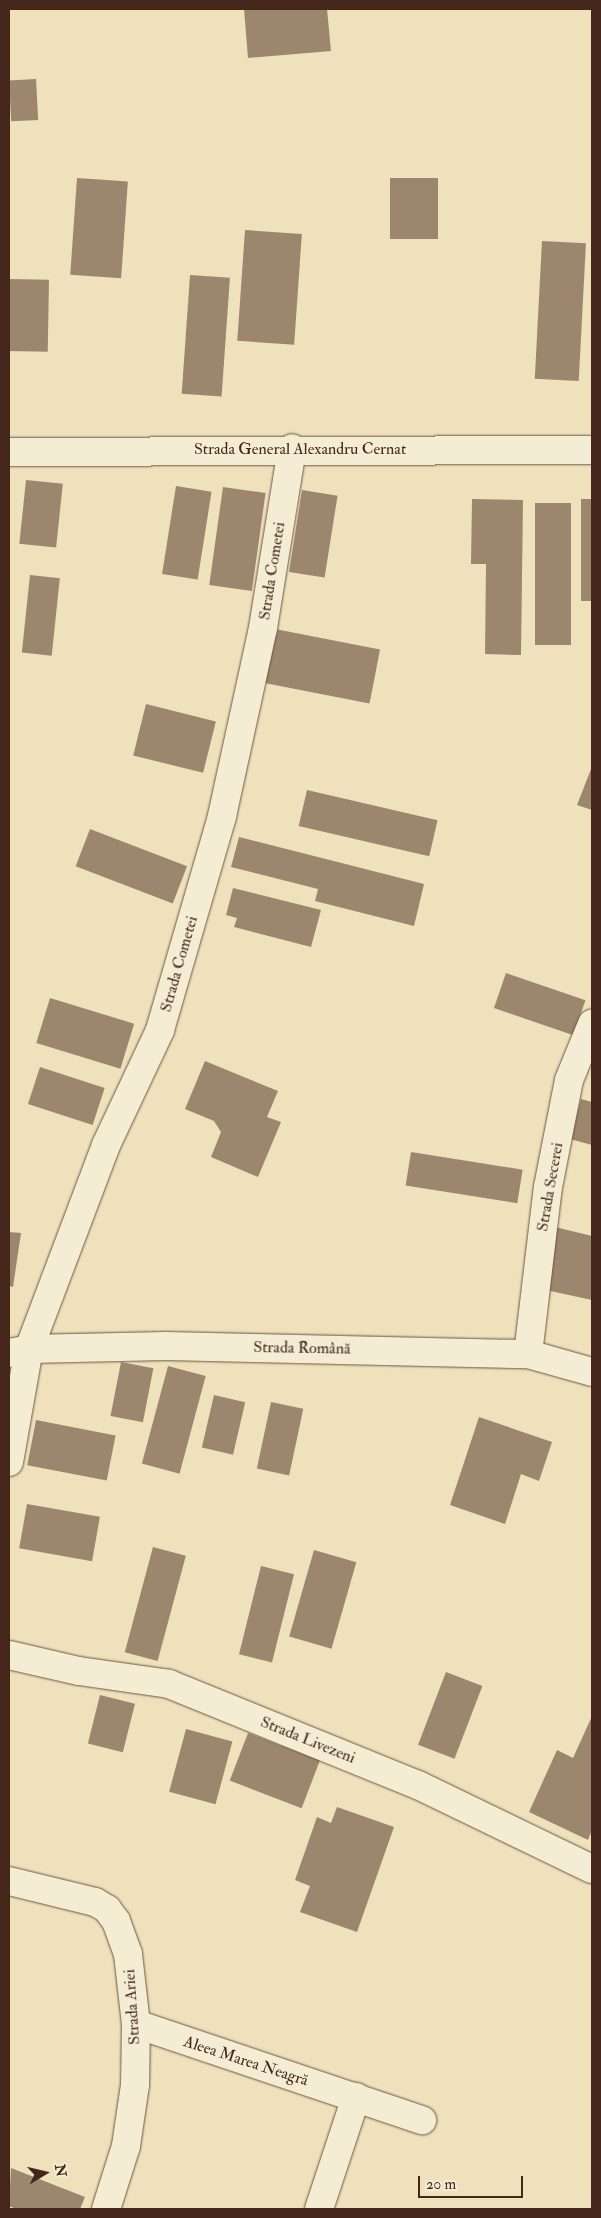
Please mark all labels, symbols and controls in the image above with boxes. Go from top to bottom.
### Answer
street label: Strada General Alexandru Cernat [194,439,406,459]
street label: Strada Cometei [255,521,289,621]
street label: Strada Cometei [156,914,202,1014]
street label: Strada Secerei [533,1141,567,1233]
street label: Strada Română [253,1338,351,1358]
street label: Strada Livezeni [258,1712,358,1768]
street label: Strada Ariei [120,1969,144,2045]
street label: Aleea Marea Neagră [181,2032,311,2090]
north arrow [20,2148,70,2198]
text: N [51,2163,70,2178]
scale bar [421,2166,526,2198]
text: 20 m [426,2175,456,2194]

